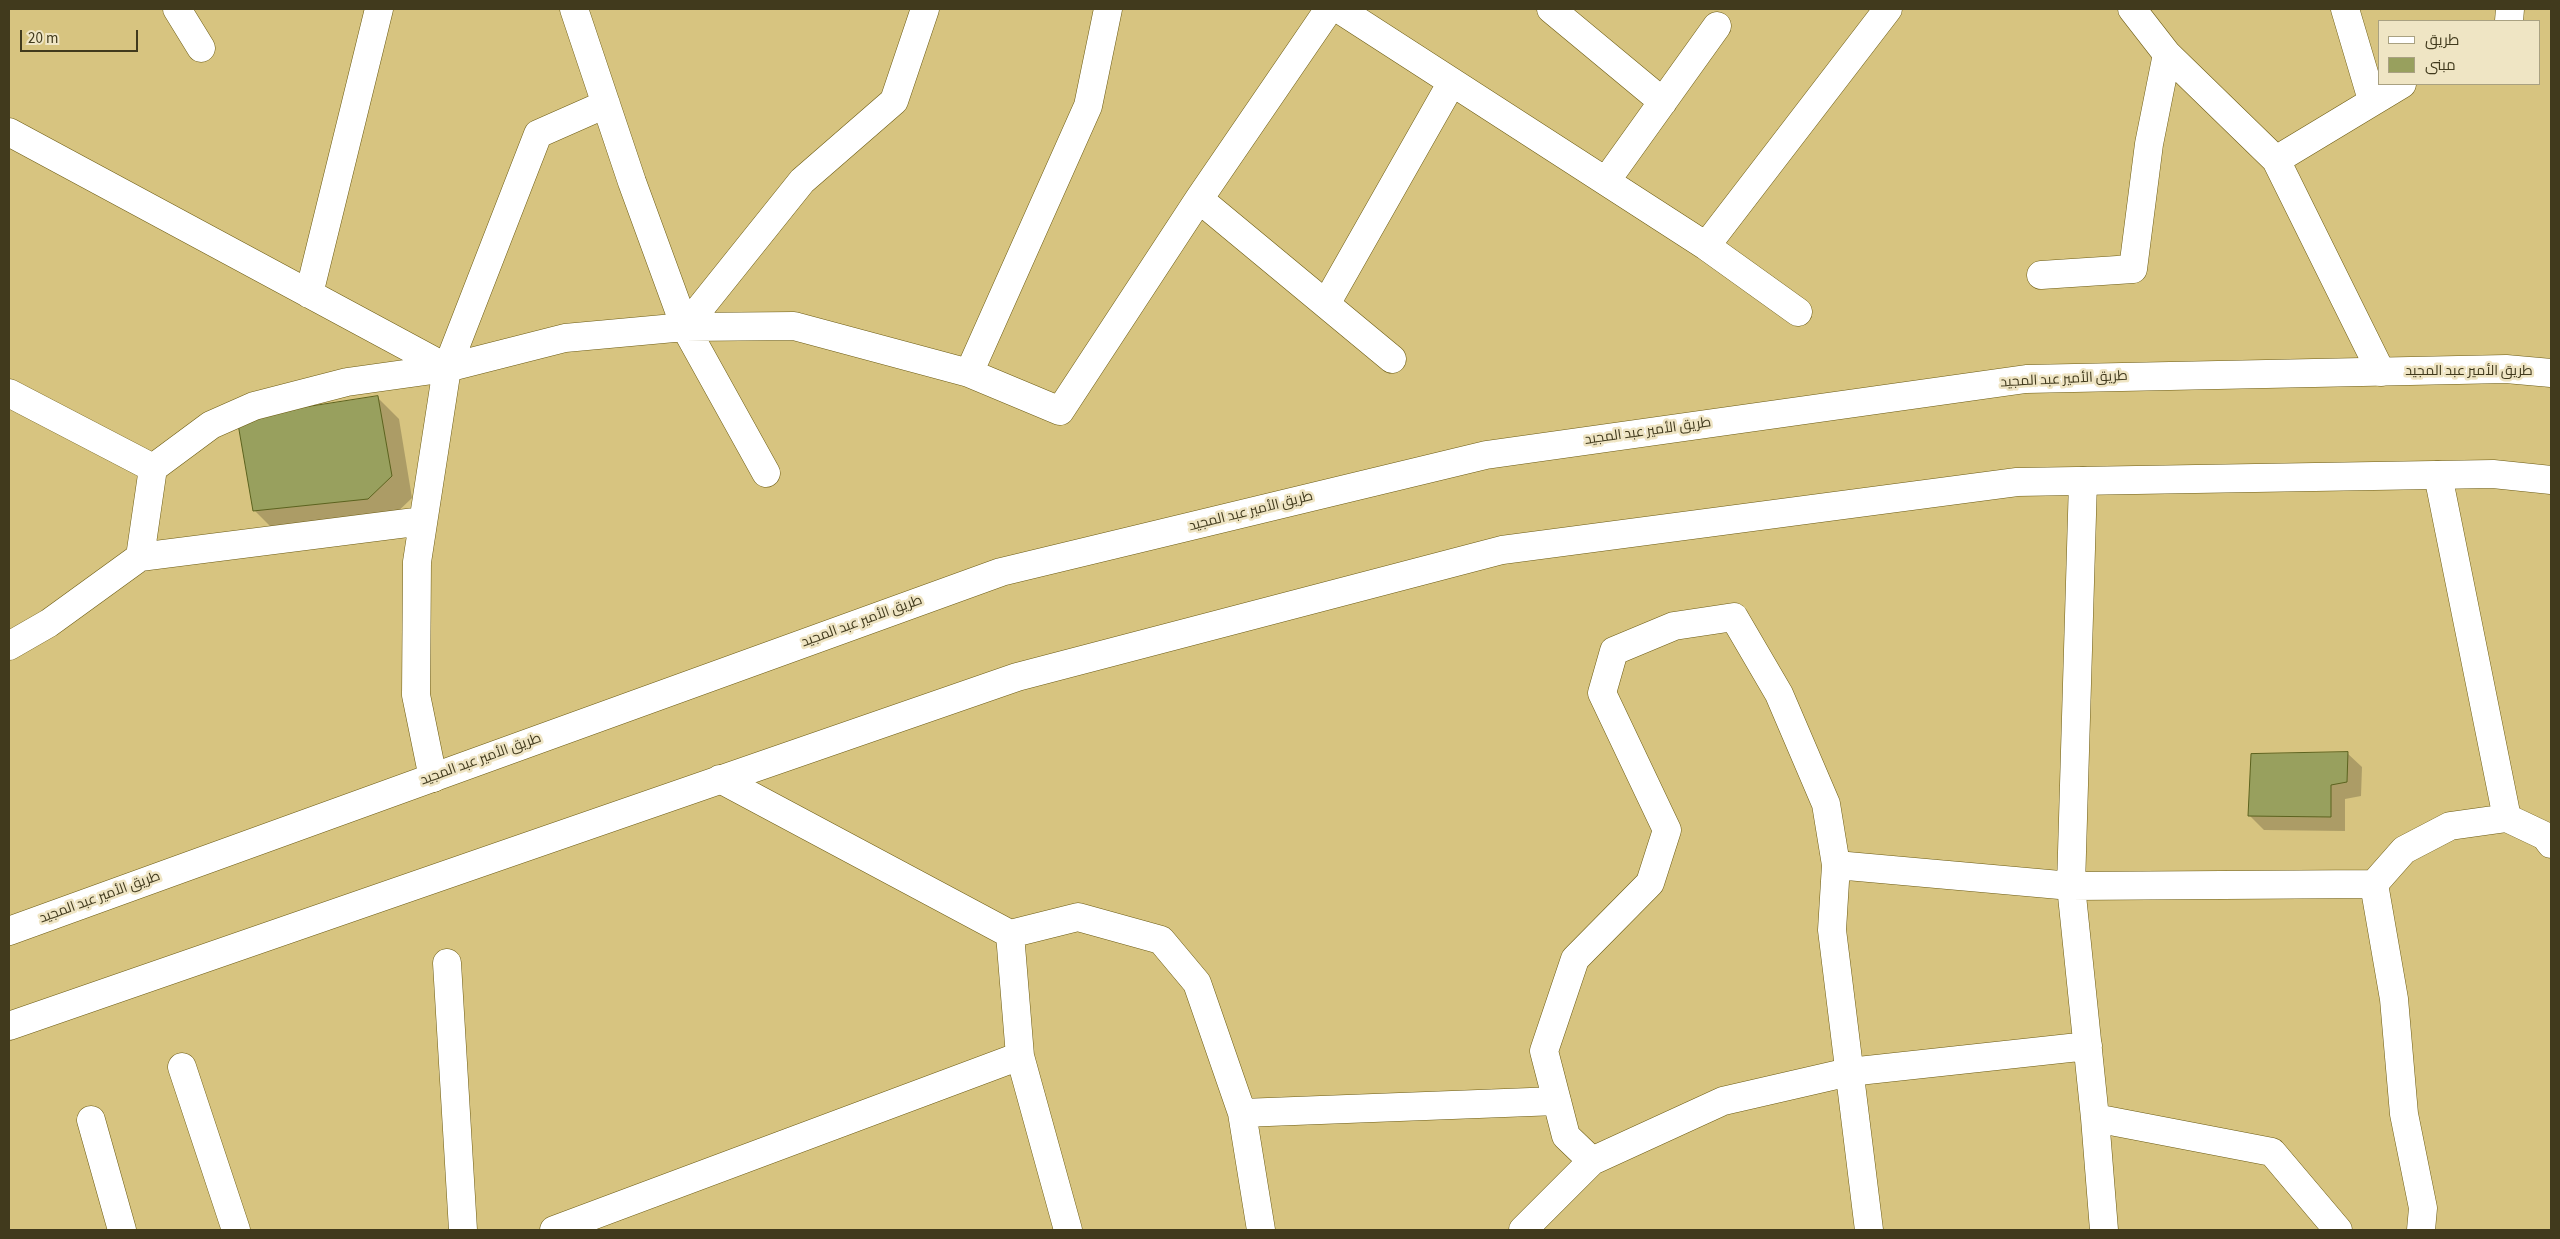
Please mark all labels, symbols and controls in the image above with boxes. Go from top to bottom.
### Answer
scale bar [22,20,140,52]
legend [2378,20,2540,85]
text: 20 m [28,28,58,49]
text: طريق [2425,30,2459,51]
text: مبنى [2425,55,2456,76]
street label: طريق الأمير عبد المجيد [2405,364,2533,380]
street label: طريق الأمير عبد المجيد [2000,368,2128,392]
street label: طريق الأمير عبد المجيد [1584,415,1712,449]
street label: طريق الأمير عبد المجيد [1187,488,1315,536]
street label: طريق الأمير عبد المجيد [799,592,925,652]
street label: طريق الأمير عبد المجيد [418,730,544,790]
street label: طريق الأمير عبد المجيد [37,868,163,928]

